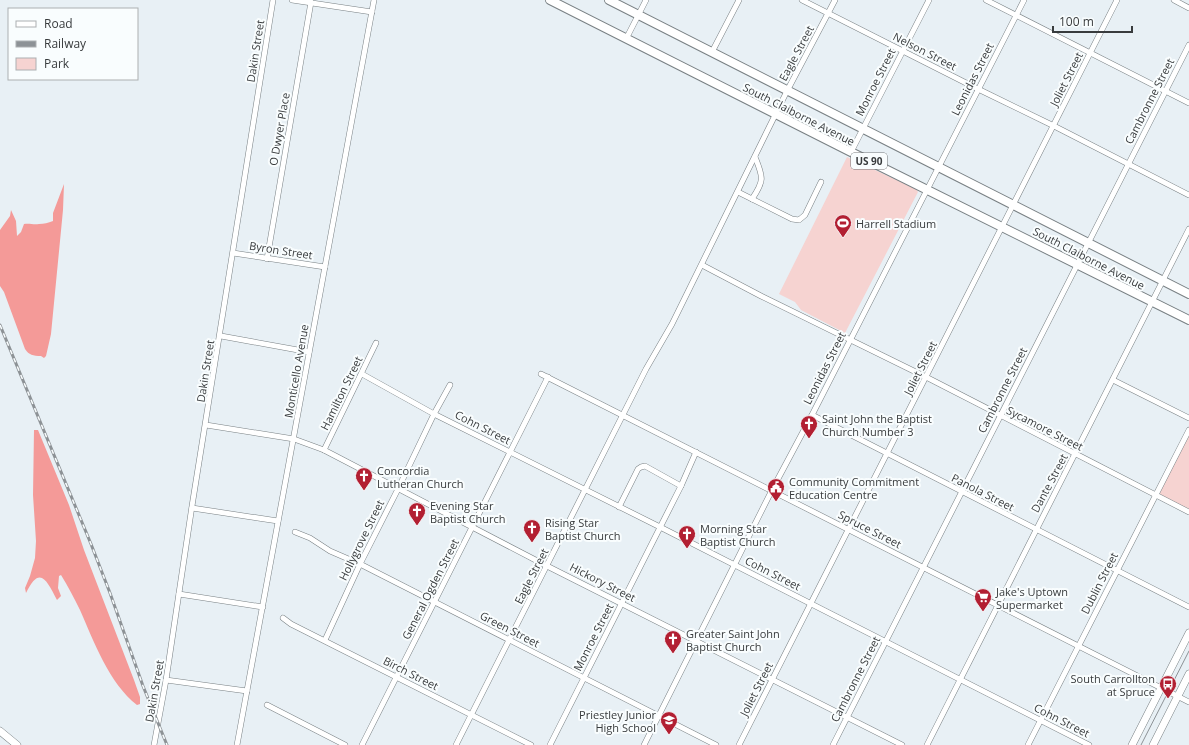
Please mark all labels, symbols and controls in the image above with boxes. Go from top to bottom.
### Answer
legend [8,8,138,80]
scale bar [1053,8,1132,34]
text: 100 m [1059,13,1094,30]
text: Road [44,15,73,32]
street label: Dakin Street [243,19,267,83]
street label: Eagle Street [775,23,817,83]
street label: Nelson Street [891,29,959,73]
text: Railway [44,35,87,52]
street label: Leonidas Street [947,40,997,118]
street label: Monroe Street [851,46,899,118]
street label: Joliet Street [1046,49,1086,109]
text: Park [44,55,70,72]
street label: Cambronne Street [1121,56,1177,146]
street label: South Claiborne Avenue [741,79,857,149]
street label: O Dwyer Place [265,91,293,167]
road number: US 90 [851,153,887,169]
sports icon: Harrell Stadium [833,213,853,238]
place label: Harrell Stadium [856,216,936,231]
street label: South Claiborne Avenue [1031,223,1147,293]
street label: Byron Street [248,238,314,262]
street label: Monticello Avenue [280,323,312,419]
street label: Leonidas Street [799,329,849,407]
street label: Joliet Street [900,338,940,398]
street label: Dakin Street [193,339,217,403]
street label: Cambronne Street [974,345,1030,435]
street label: Hamilton Street [317,353,365,433]
street label: Sycamore Street [1004,402,1086,454]
street label: Cohn Street [453,407,513,447]
place label: Saint John the Baptist Church Number 3 [822,411,932,439]
church icon: Saint John the Baptist Church Number 3 [799,414,819,439]
street label: Dante Street [1027,451,1071,515]
place label: Concordia Lutheran Church [377,463,463,491]
church icon: Concordia Lutheran Church [354,466,374,491]
street label: Panola Street [949,470,1017,514]
place label: Community Commitment Education Centre [789,474,919,502]
public building icon: Community Commitment Education Centre [766,477,786,502]
street label: Hollygrove Street [335,497,387,583]
place label: Evening Star Baptist Church [430,498,506,526]
church icon: Evening Star Baptist Church [407,501,427,526]
street label: Spruce Street [836,507,904,551]
place label: Rising Star Baptist Church [545,515,621,543]
church icon: Rising Star Baptist Church [522,518,542,543]
place label: Morning Star Baptist Church [700,521,776,549]
church icon: Morning Star Baptist Church [677,524,697,549]
street label: General Ogden Street [398,536,462,642]
street label: Eagle Street [511,545,552,606]
street label: Dublin Street [1077,550,1121,616]
street label: Cohn Street [743,553,803,593]
street label: Hickory Street [567,559,639,605]
place label: Jake's Uptown Supermarket [995,584,1068,612]
supermarket icon: Jake's Uptown Supermarket [973,587,993,612]
street label: Monroe Street [569,601,617,673]
street label: Green Street [478,608,543,651]
place label: Greater Saint John Baptist Church [686,626,780,654]
church icon: Greater Saint John Baptist Church [663,629,683,654]
street label: Cambronne Street [827,634,883,724]
street label: Birch Street [381,653,441,693]
street label: Dakin Street [141,659,167,723]
street label: Joliet Street [736,659,776,719]
place label: South Carrollton at Spruce [1071,671,1155,699]
bus stop icon: South Carrollton at Spruce [1158,674,1178,699]
street label: Cohn Street [1032,700,1092,740]
place label: Priestley Junior High School [579,707,657,735]
school or university icon: Priestley Junior High School [659,710,679,735]

